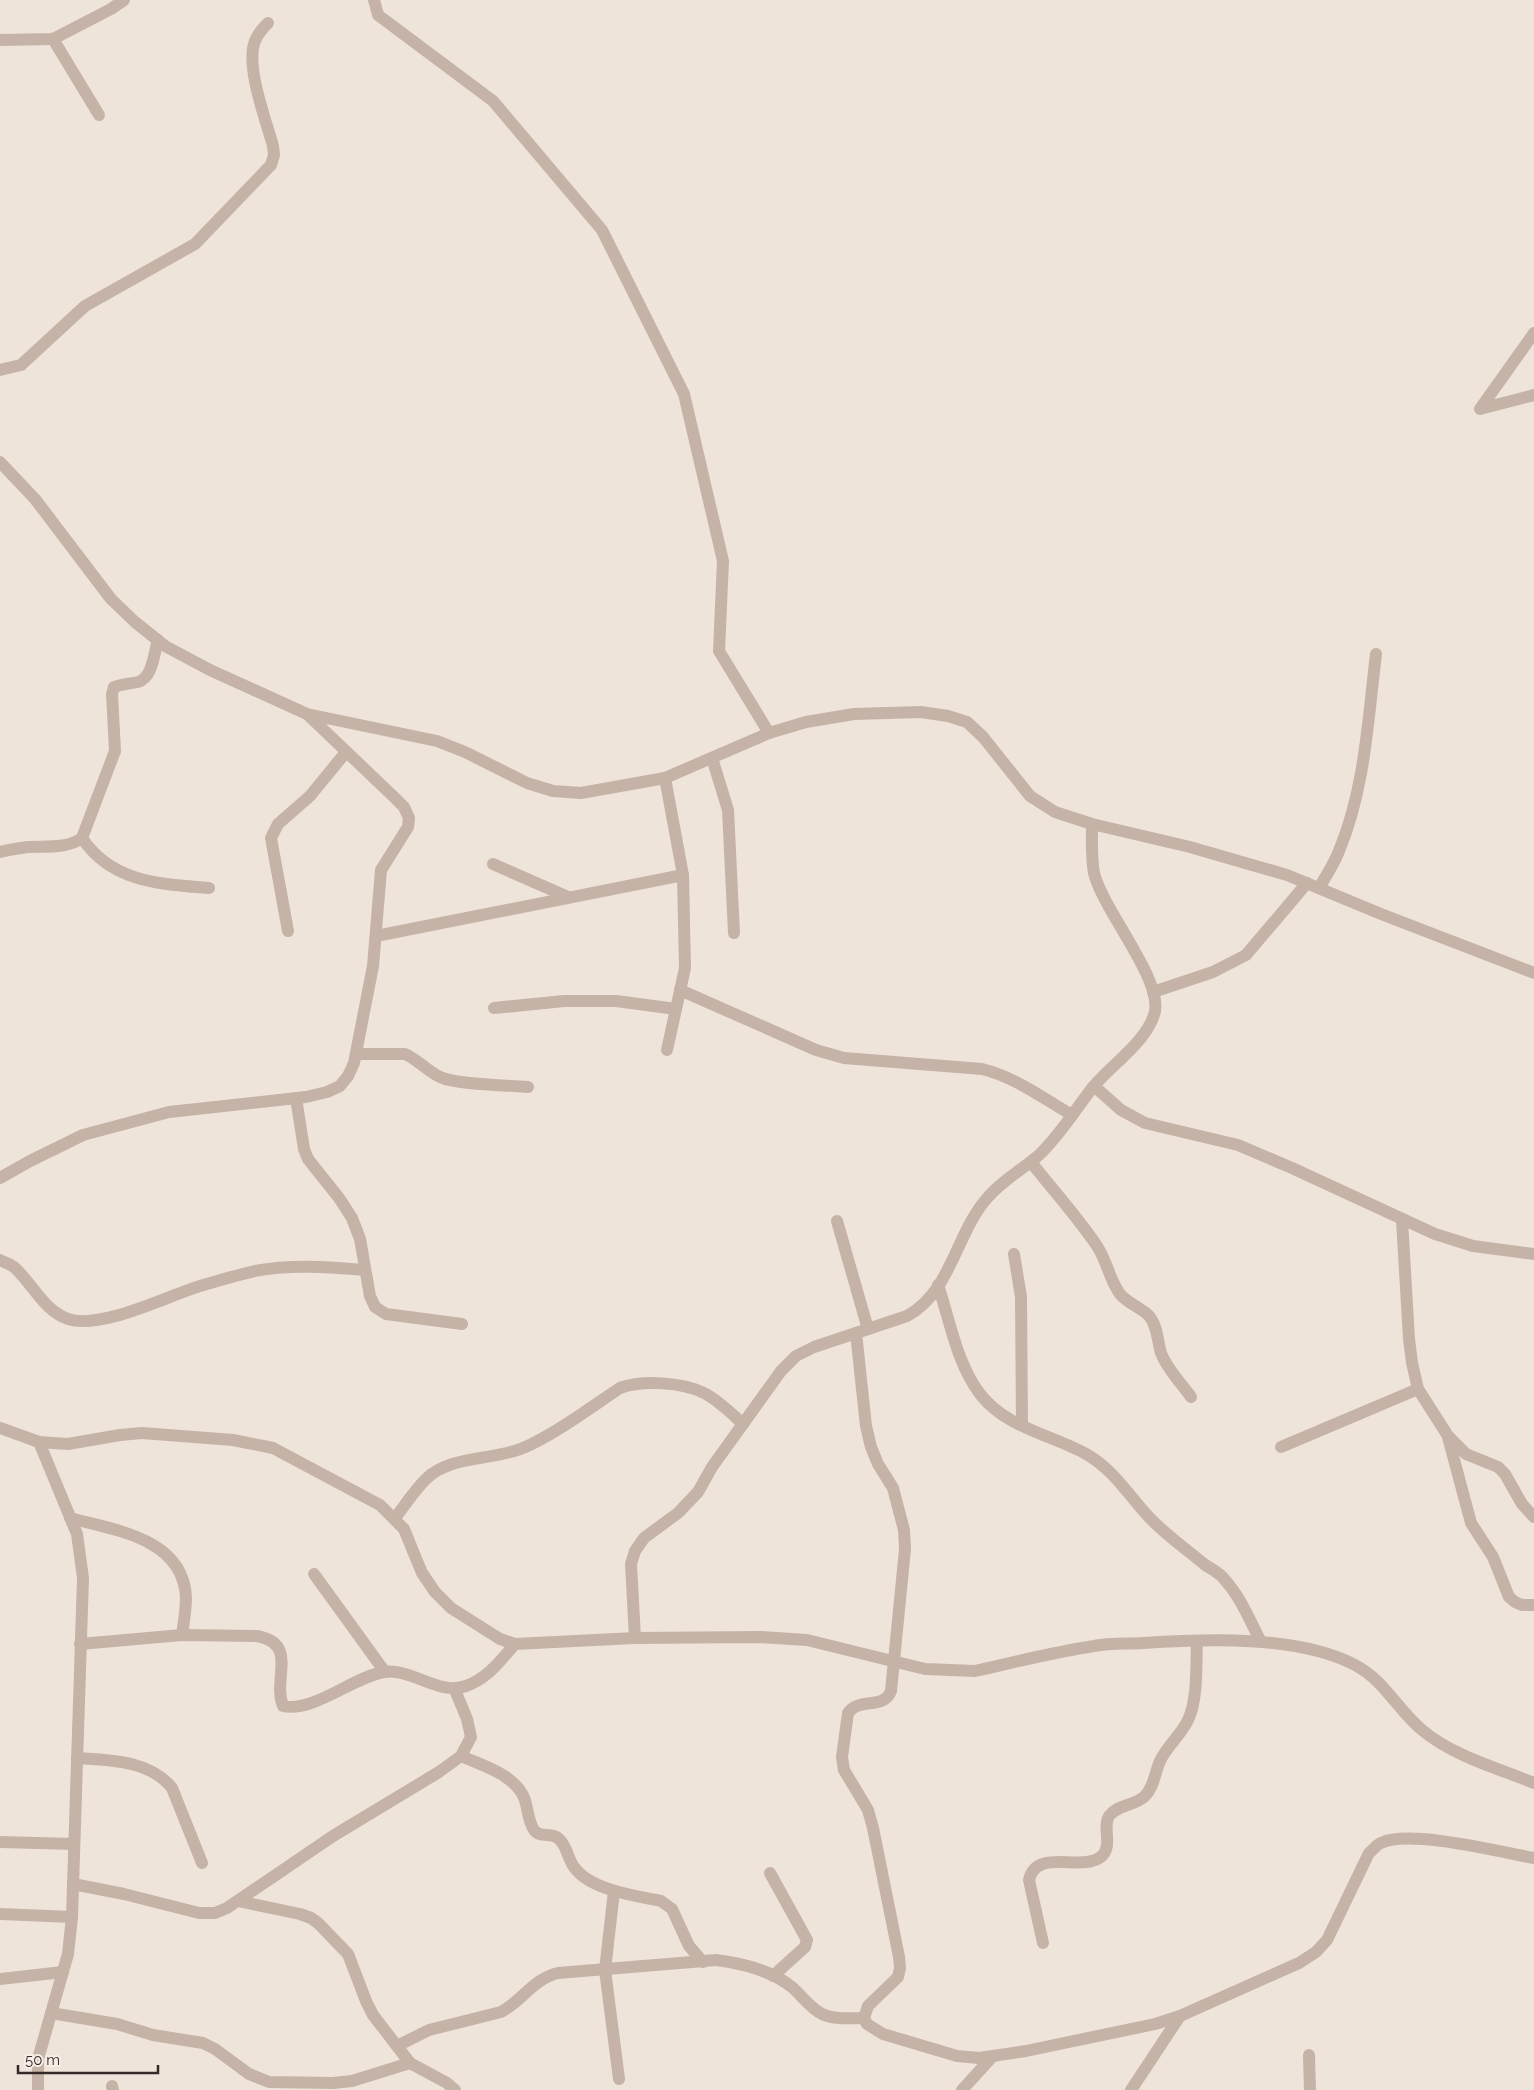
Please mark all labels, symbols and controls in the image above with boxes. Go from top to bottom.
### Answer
scale bar [18,2042,158,2074]
text: 50 m [25,2051,60,2069]

